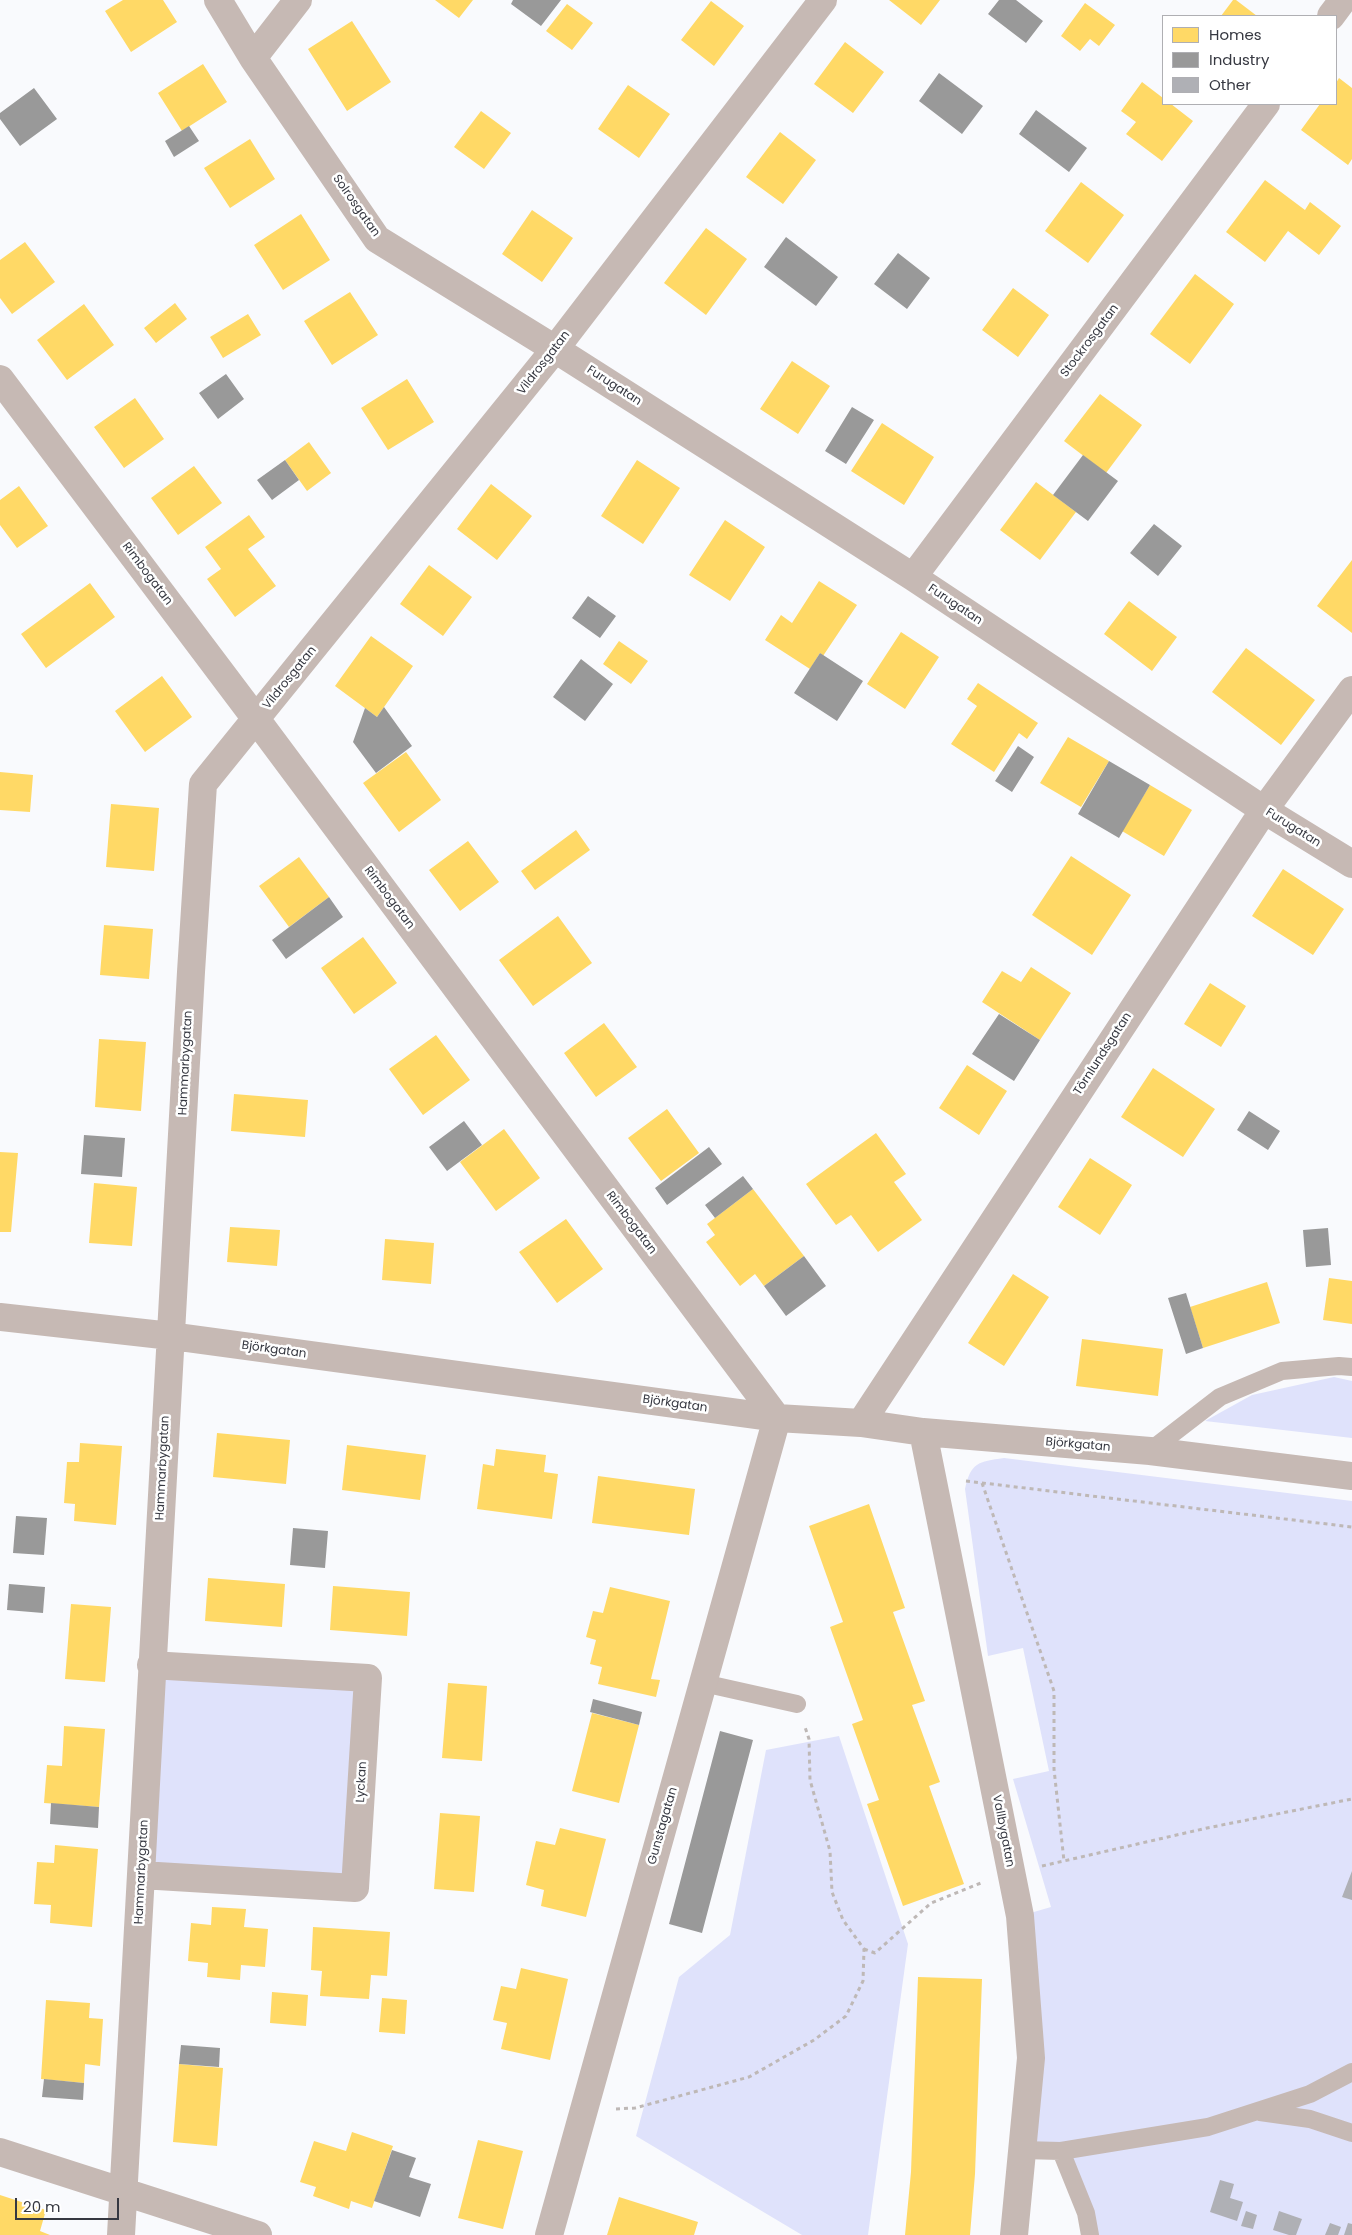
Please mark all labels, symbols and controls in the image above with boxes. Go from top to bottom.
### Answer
legend [1162,15,1337,105]
text: Homes [1209,24,1262,45]
text: Industry [1209,49,1269,70]
text: Other [1209,74,1251,95]
street label: Solrosgatan [329,172,383,240]
street label: Stockrosgatan [1058,302,1122,380]
street label: Vildrosgatan [515,328,573,398]
street label: Furugatan [584,363,644,409]
street label: Rimbogatan [119,540,175,608]
street label: Furugatan [925,582,985,628]
street label: Vildrosgatan [260,644,320,712]
street label: Furugatan [1263,805,1323,851]
street label: Rimbogatan [361,864,417,932]
street label: Hammarbygatan [176,1010,196,1116]
street label: Törnlundsgatan [1071,1010,1135,1098]
street label: Rimbogatan [603,1189,659,1257]
street label: Björkgatan [241,1338,307,1362]
street label: Björkgatan [642,1392,708,1416]
street label: Hammarbygatan [153,1415,173,1521]
street label: Björkgatan [1045,1435,1111,1455]
street label: Lyckan [354,1761,370,1803]
street label: Gunstagatan [645,1786,681,1866]
street label: Vallbygatan [989,1794,1017,1868]
street label: Hammarbygatan [132,1819,152,1925]
scale bar [18,2188,121,2220]
text: 20 m [23,2196,61,2217]

